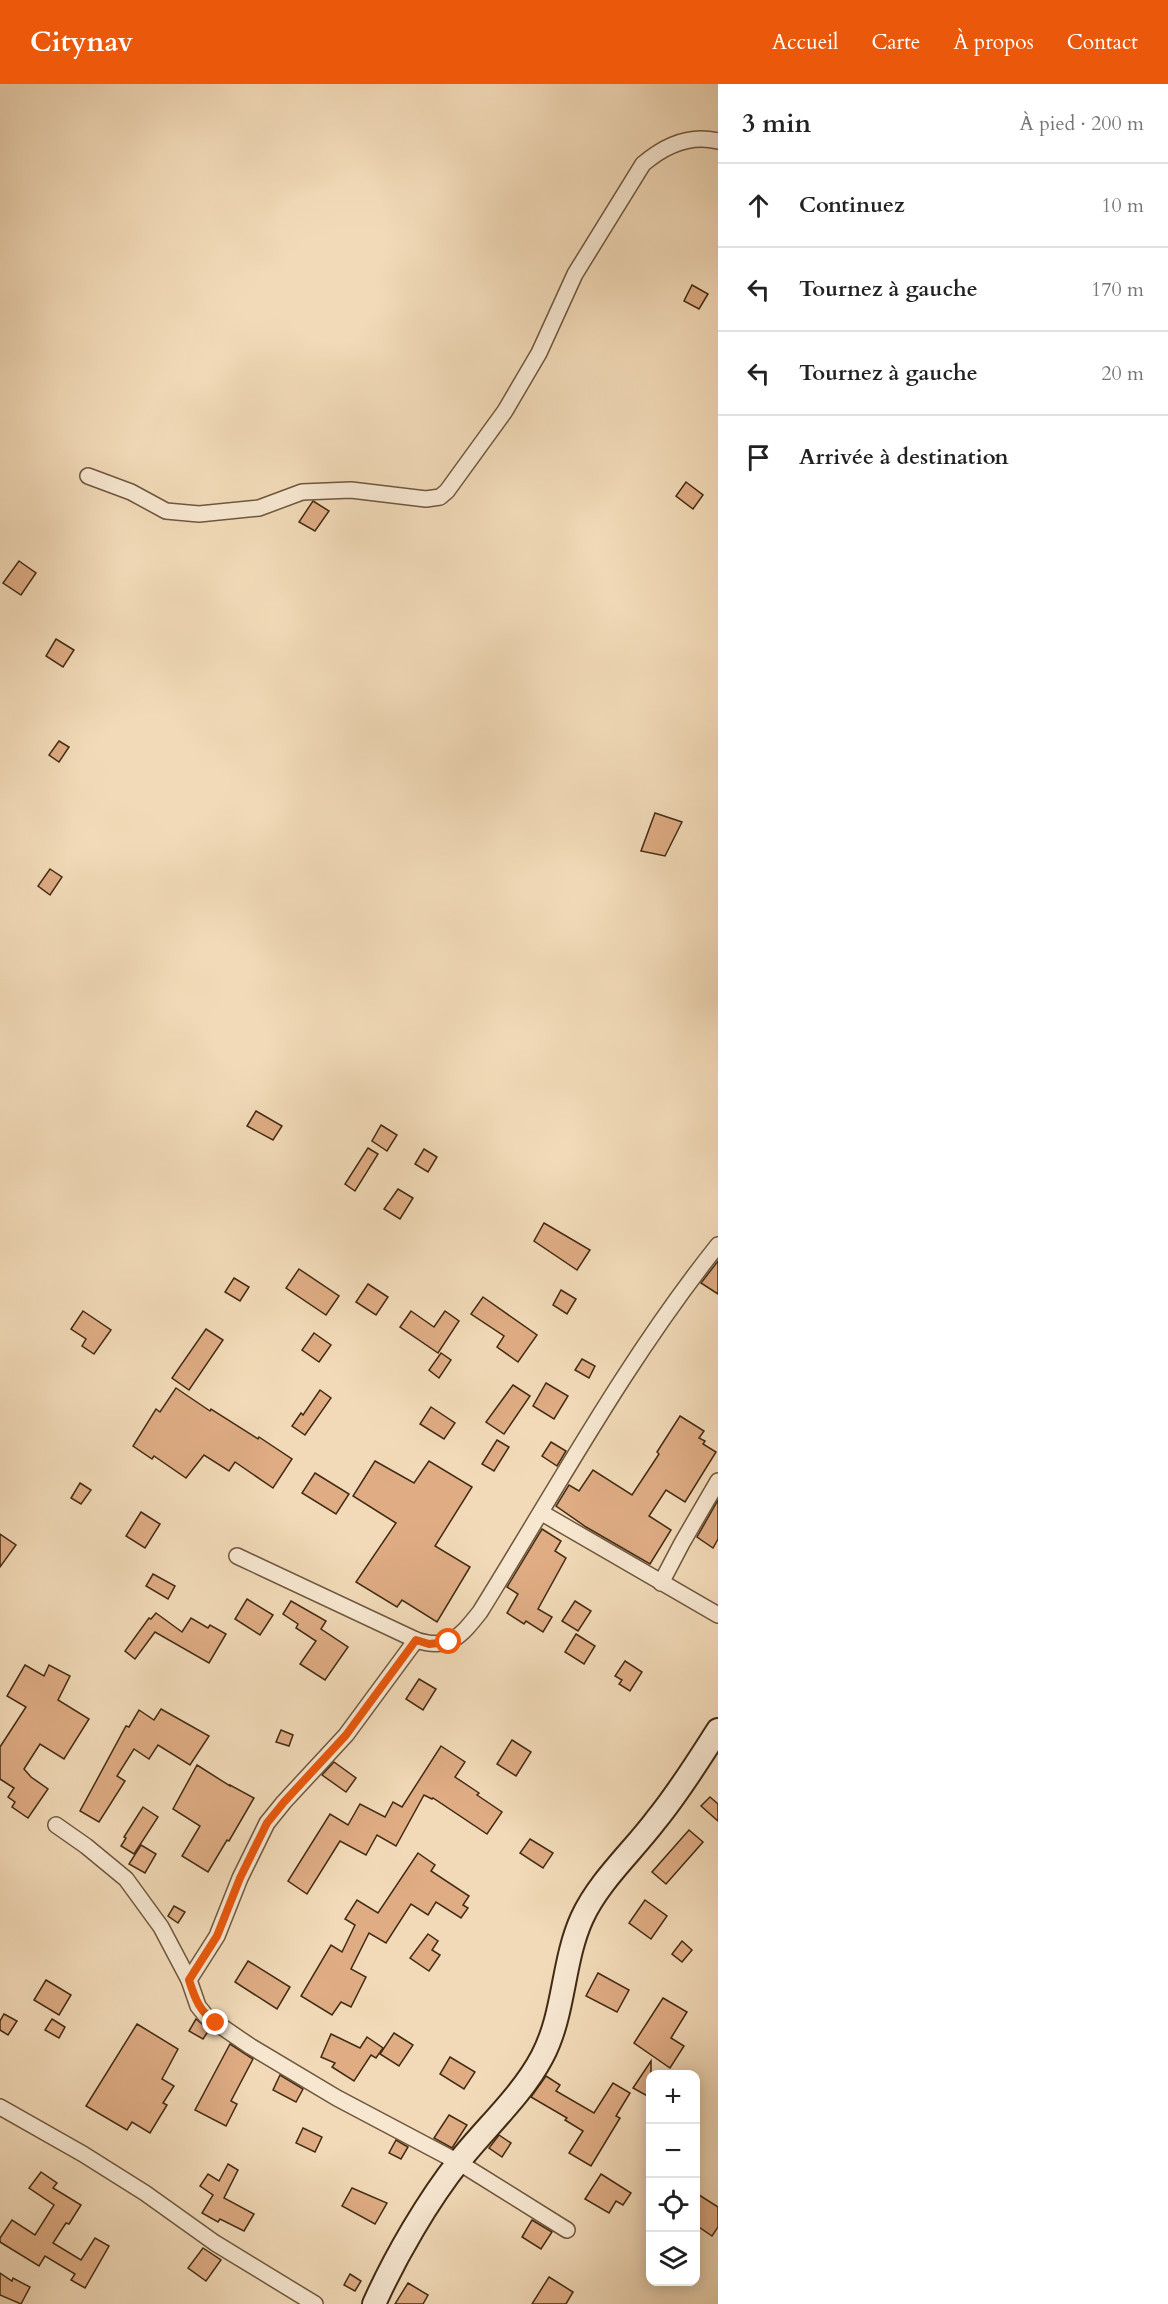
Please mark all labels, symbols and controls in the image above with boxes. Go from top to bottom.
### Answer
text: Citynav [30,23,133,61]
text: Accueil [772,28,838,57]
text: Carte [871,28,920,57]
text: À propos [953,28,1034,57]
text: Contact [1067,28,1138,57]
text: 3 min [742,106,811,141]
text: À pied · 200 m [1020,110,1144,137]
icon: ahead [742,189,775,222]
text: Continuez [799,190,905,220]
text: 10 m [1101,192,1144,219]
icon: left [742,273,775,306]
text: Tournez à gauche [799,274,978,304]
text: 170 m [1091,276,1144,303]
icon: left [742,357,775,390]
text: Tournez à gauche [799,358,978,388]
text: 20 m [1101,360,1144,387]
icon: arrive [742,441,775,474]
text: Arrivée à destination [799,442,1009,472]
route start [435,1628,461,1654]
route end [202,2009,228,2035]
map controls [646,2070,700,2286]
button: + [646,2070,700,2124]
button: − [646,2124,700,2178]
button: locate [646,2178,700,2232]
button: layers [646,2232,700,2286]

